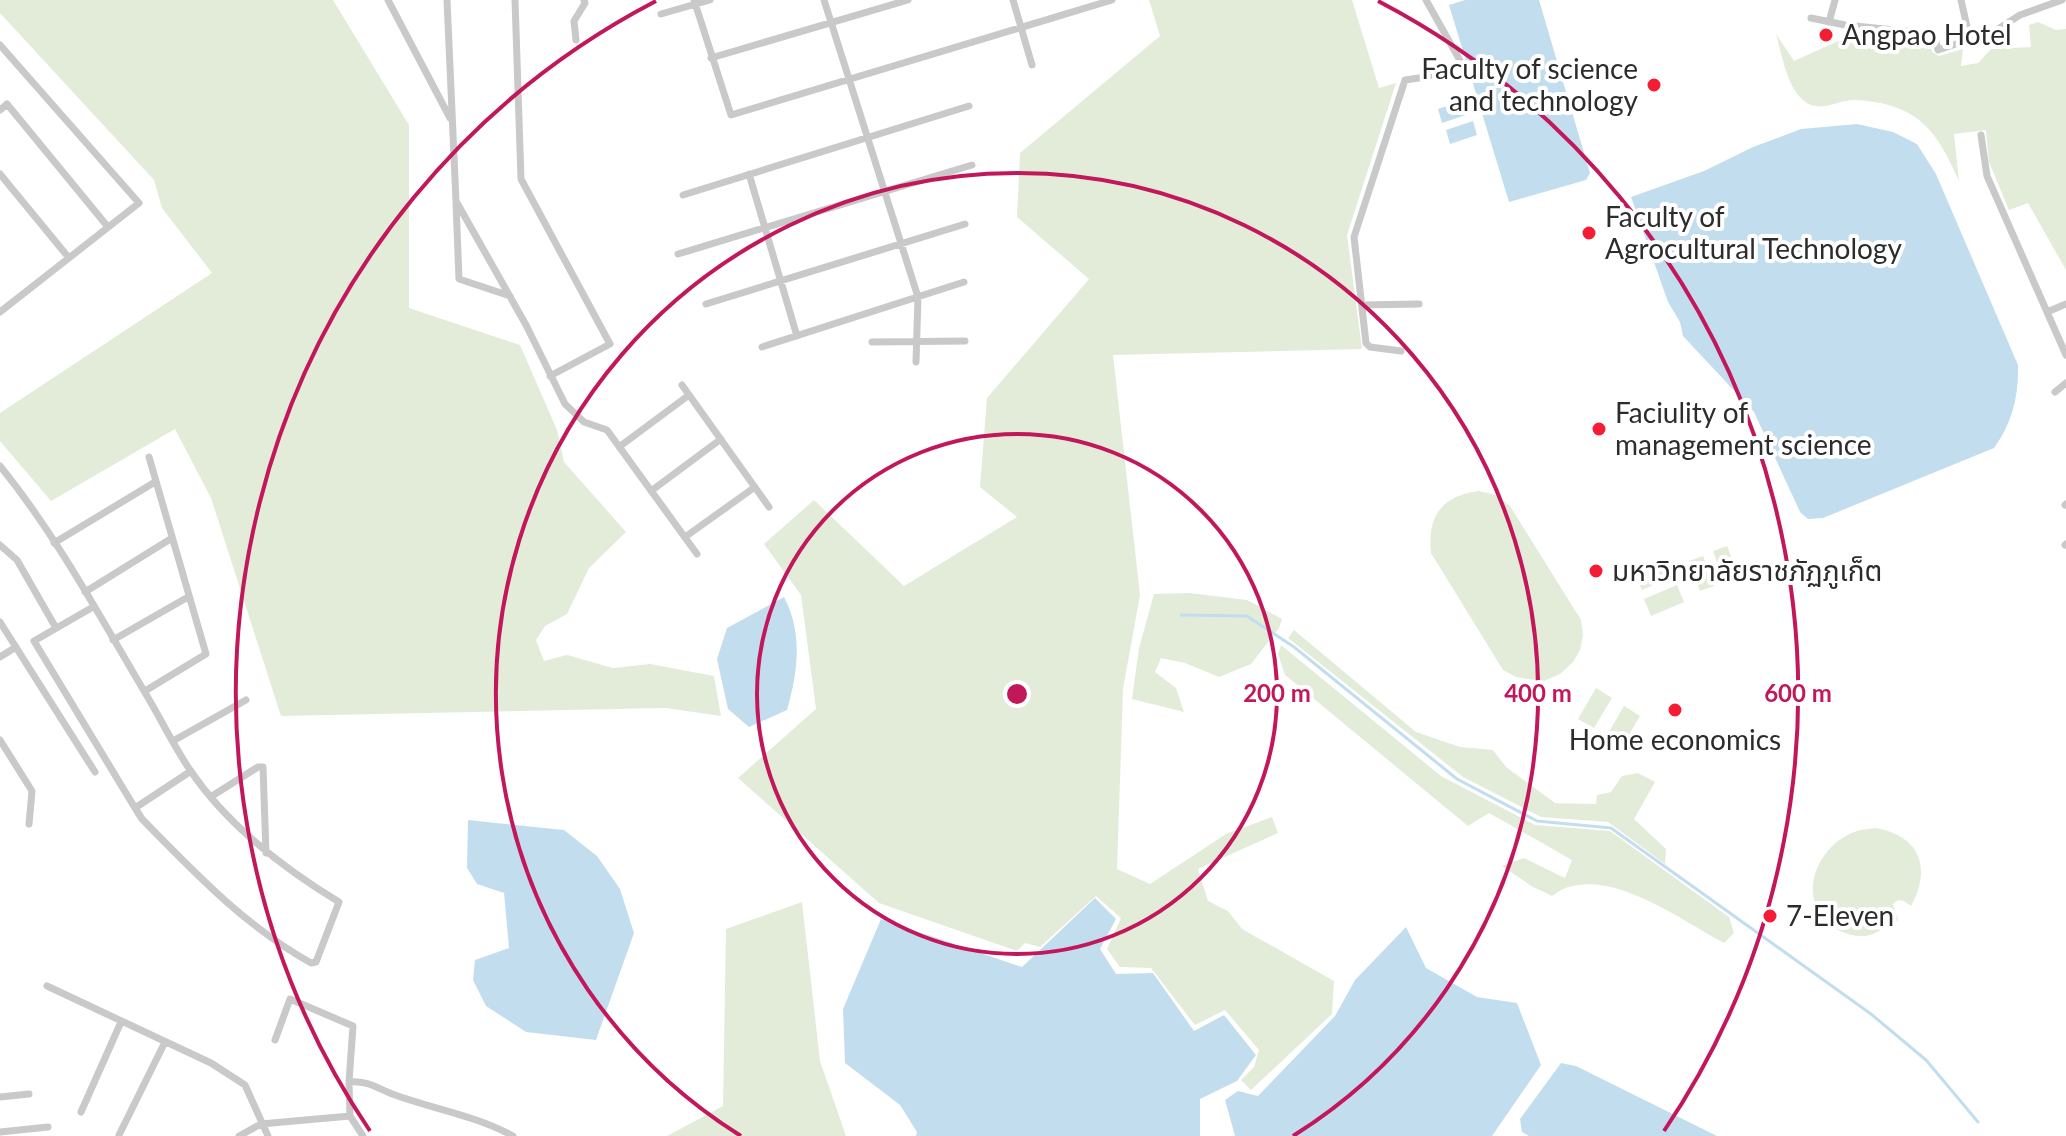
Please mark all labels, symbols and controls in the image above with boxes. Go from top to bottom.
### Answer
place label: Angpao Hotel [1842,17,2012,51]
marker: Angpao Hotel [1817,26,1835,44]
place label: Faculty of science and technology [1421,51,1639,117]
marker: Faculty of science and technology [1645,76,1663,94]
place label: Faculty of Agrocultural Technology [1605,199,1902,265]
marker: Faculty of Agrocultural Technology [1580,224,1598,242]
place label: Faciulity of management science [1615,395,1872,461]
marker: Faciulity of management science [1590,420,1608,438]
place label: มหาวิทยาลัยราชภัฏภูเก็ต [1612,553,1882,589]
marker: มหาวิทยาลัยราชภัฏภูเก็ต [1587,562,1605,580]
text: 200 m [1243,678,1311,707]
text: 400 m [1504,678,1572,707]
text: 600 m [1764,678,1832,707]
centre of rings [1003,680,1031,708]
marker: Home economics [1666,701,1684,719]
place label: Home economics [1569,722,1781,756]
place label: 7-Eleven [1786,898,1894,932]
marker: 7-Eleven [1761,907,1779,925]

